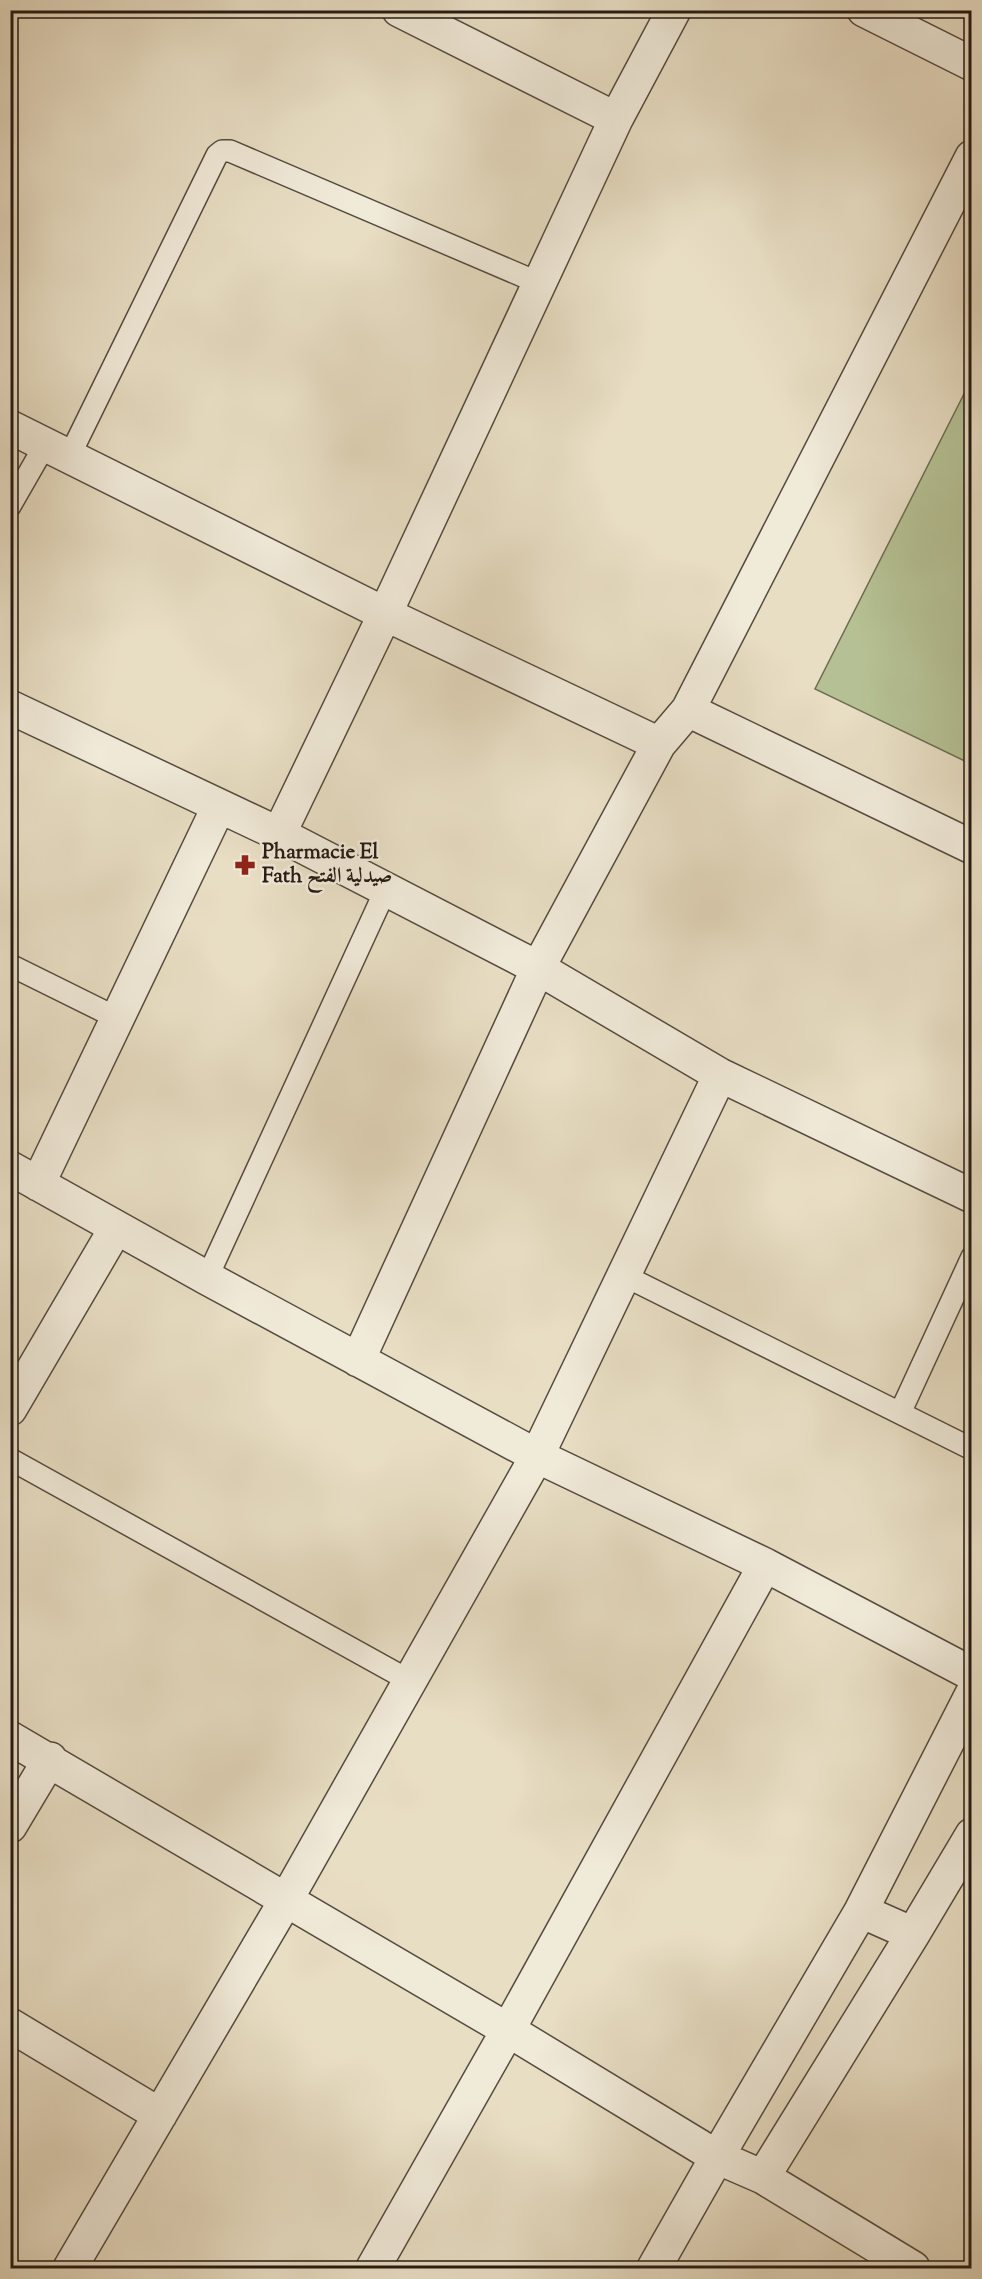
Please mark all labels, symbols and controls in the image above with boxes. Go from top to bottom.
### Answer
place label: Pharmacie El Fath صيدلية الفتح [262,838,392,894]
pharmacy icon: Pharmacie El Fath صيدلية الفتح [233,853,257,877]

